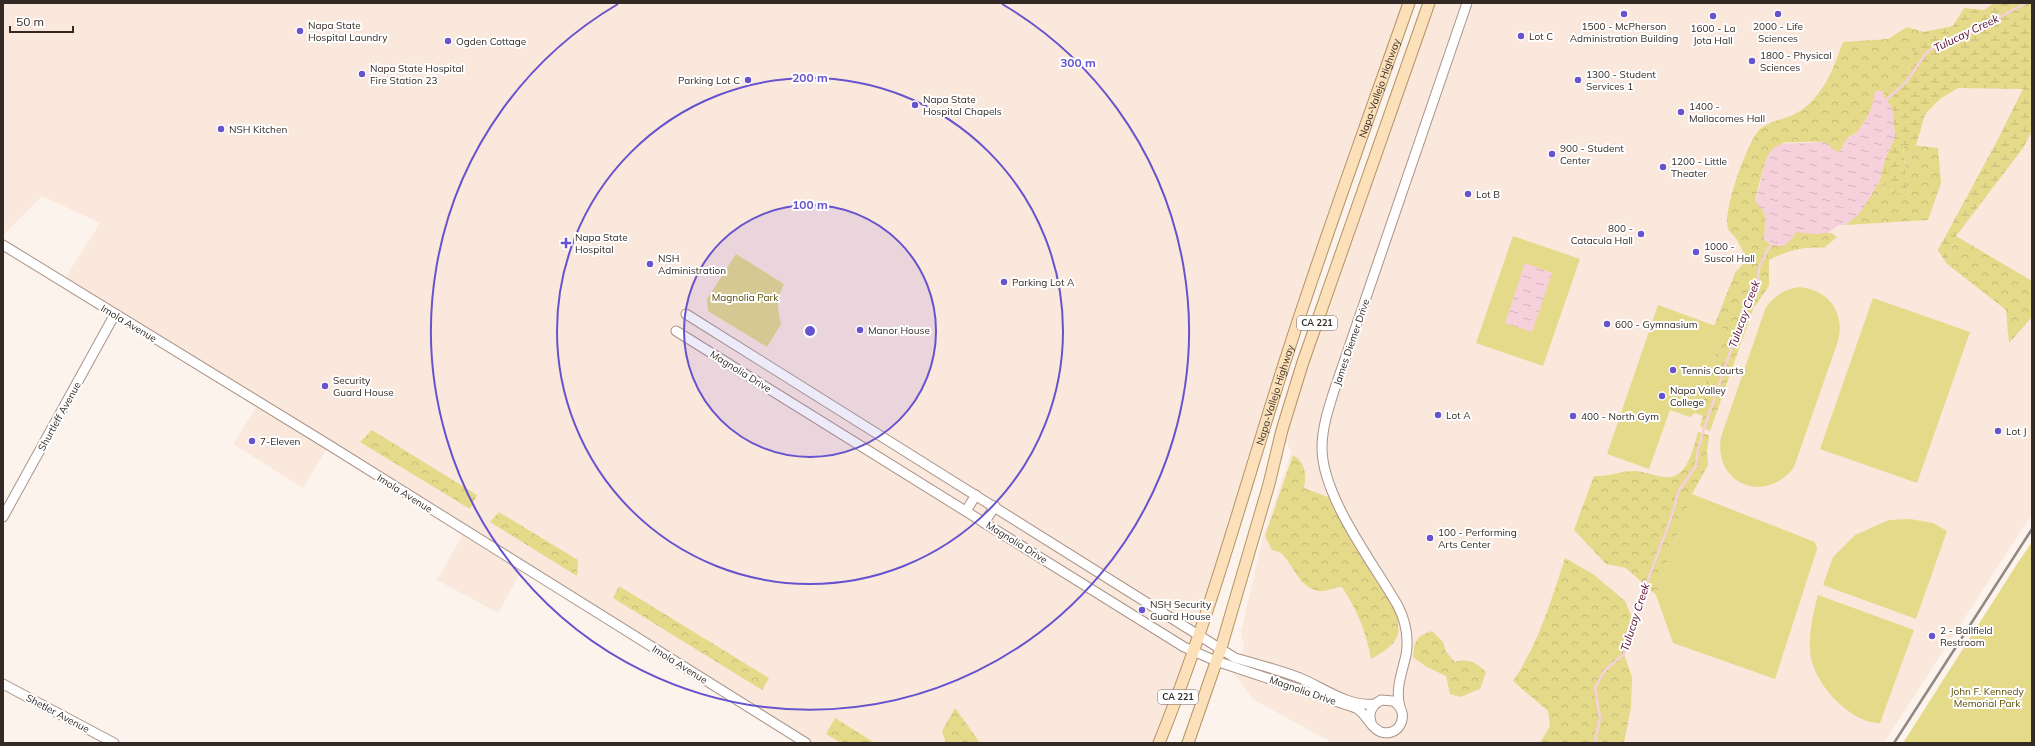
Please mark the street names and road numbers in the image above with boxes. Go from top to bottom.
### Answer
street label: Napa-Vallejo Highway [1356,36,1403,140]
street label: James Diemer Drive [1331,297,1372,387]
street label: Imola Avenue [98,302,159,345]
road number: CA 221 [1297,316,1337,330]
street label: Napa-Vallejo Highway [1253,342,1297,447]
street label: Magnolia Drive [708,347,774,395]
street label: Shurtleff Avenue [35,379,84,453]
street label: Imola Avenue [375,471,435,516]
street label: Magnolia Drive [984,518,1050,566]
street label: Imola Avenue [650,642,710,687]
street label: Magnolia Drive [1268,673,1338,708]
road number: CA 221 [1158,690,1198,704]
street label: Shetler Avenue [24,691,92,736]

